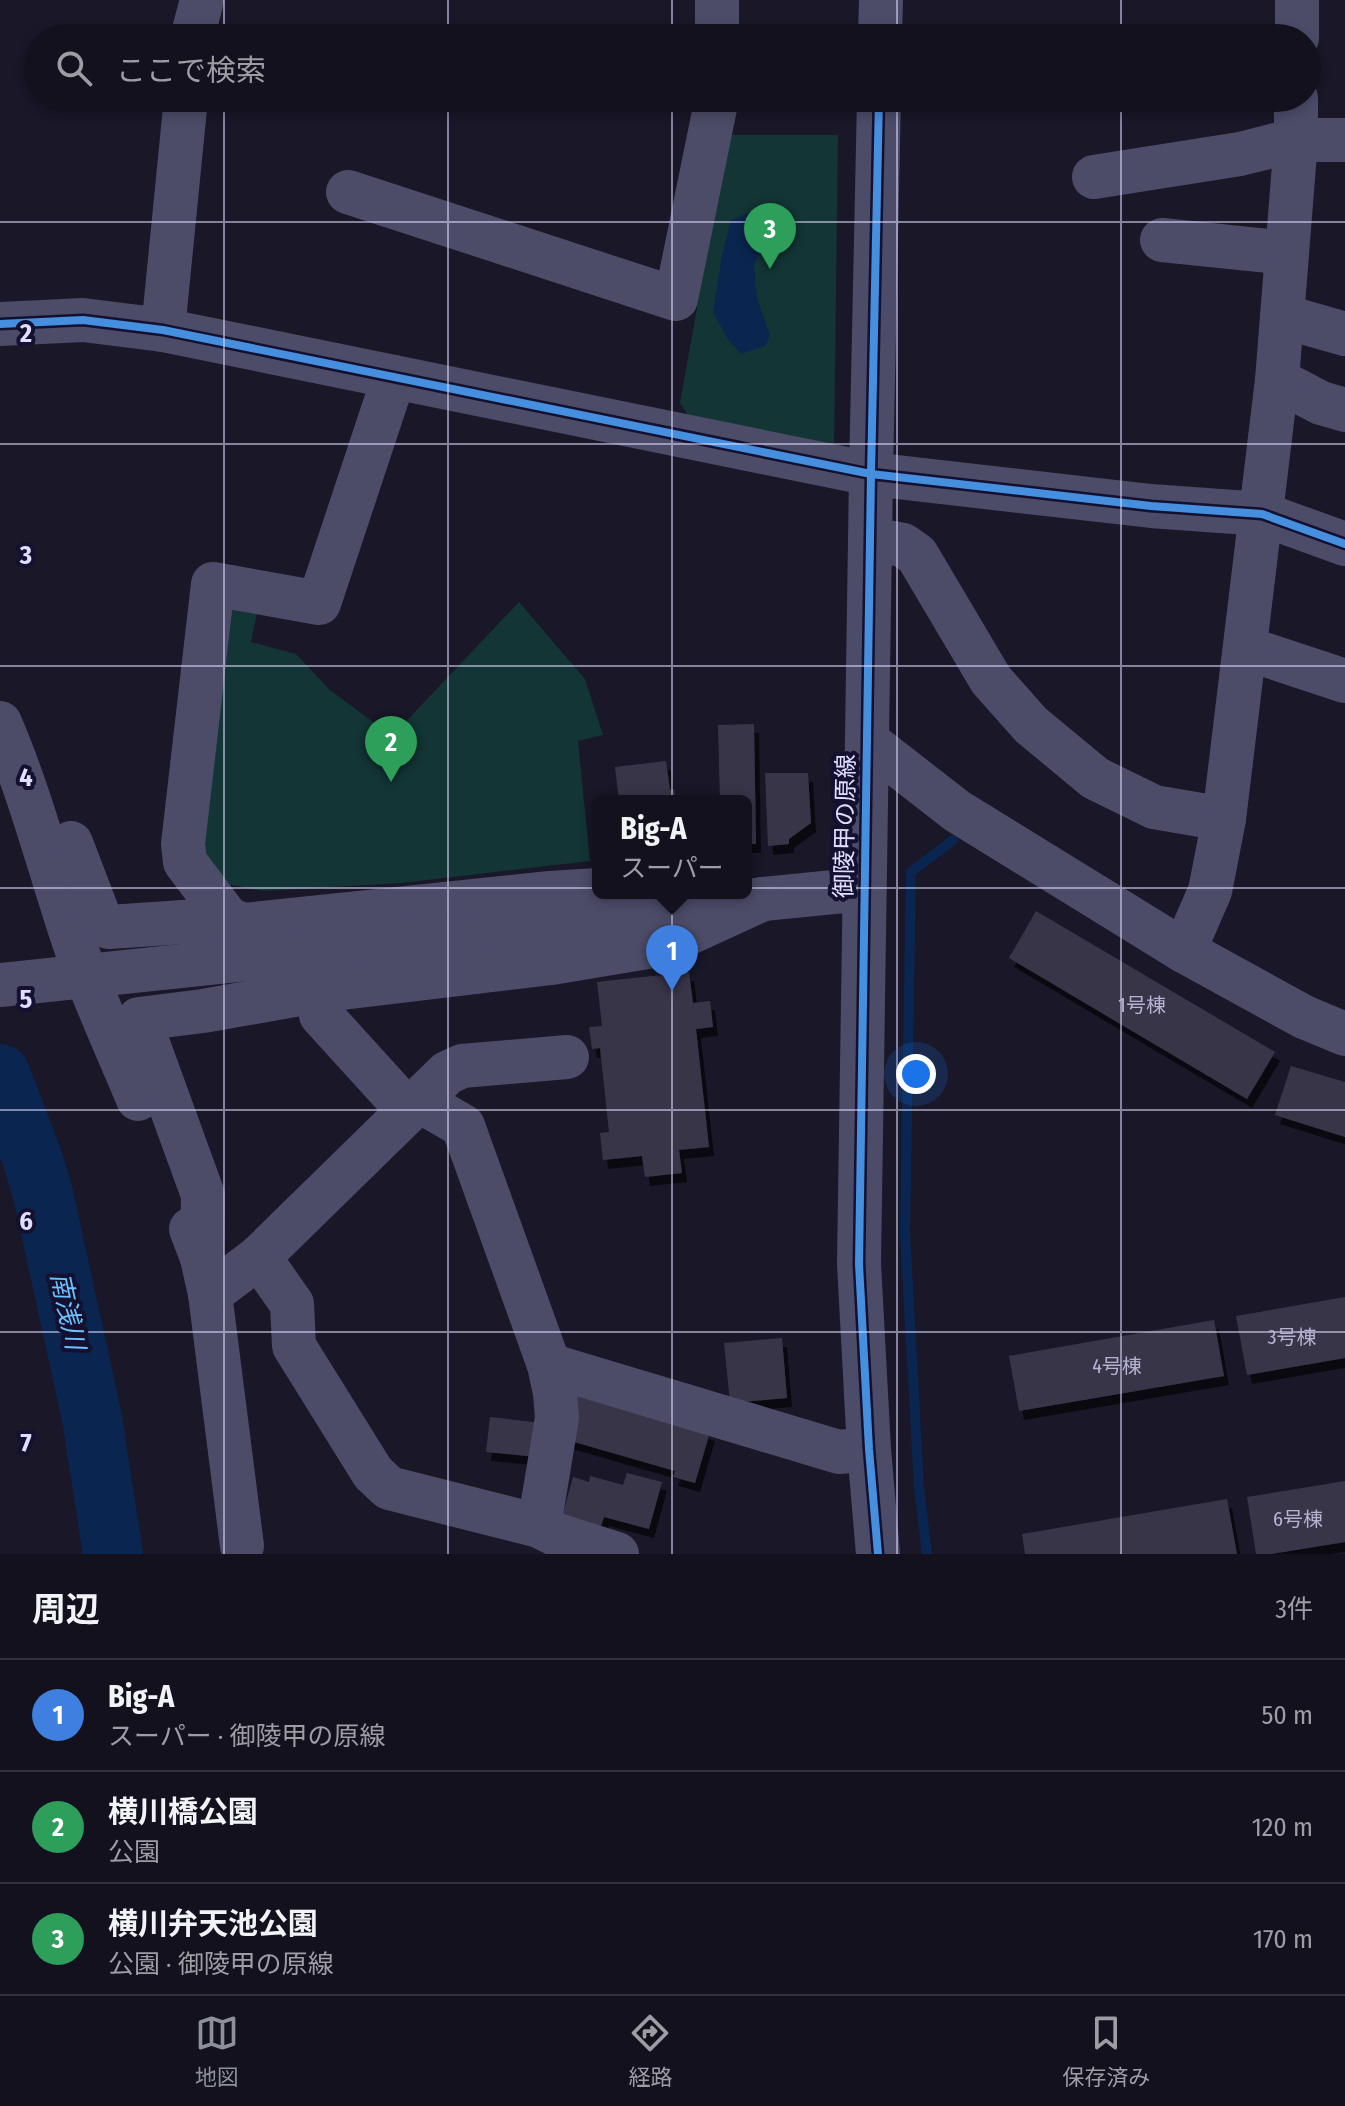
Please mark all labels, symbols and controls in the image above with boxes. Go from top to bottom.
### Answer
search box [24,24,1321,112]
icon: search [52,46,96,90]
text: ここで検索 [116,53,266,89]
pin: 3 [744,203,796,269]
text: 2 [19,318,32,349]
text: 3 [19,540,32,571]
pin: 2 [365,716,417,782]
street label: 御陵甲の原線 [830,754,860,898]
text: 4 [19,762,33,793]
popup [592,795,752,899]
text: Big-A [620,811,687,847]
text: スーパー [620,853,724,884]
pin: 1 [646,925,698,991]
text: 5 [20,984,33,1015]
house number: 1号棟 [1118,993,1166,1017]
your location [896,1054,936,1094]
text: 6 [19,1206,33,1237]
water label: 南浅川 [44,1270,91,1355]
house number: 3号棟 [1267,1325,1317,1349]
house number: 4号棟 [1092,1354,1142,1378]
text: 7 [20,1428,32,1459]
house number: 6号棟 [1273,1507,1323,1531]
text: 周辺 [32,1589,100,1630]
text: 3件 [1275,1594,1313,1625]
text: Big-A [108,1679,174,1715]
text: 1 [53,1700,64,1731]
text: 50 m [1261,1700,1313,1731]
text: スーパー · 御陵甲の原線 [108,1721,385,1752]
text: 横川橋公園 [108,1794,258,1830]
text: 2 [52,1812,64,1843]
text: 120 m [1252,1812,1313,1843]
text: 公園 [108,1837,160,1868]
text: 横川弁天池公園 [108,1906,318,1942]
text: 3 [52,1924,64,1955]
text: 170 m [1253,1924,1313,1955]
text: 公園 · 御陵甲の原線 [108,1949,334,1980]
tab: 地図 [195,2011,239,2091]
tab: 経路 [628,2011,672,2091]
tab: 保存済み [1062,2011,1150,2091]

